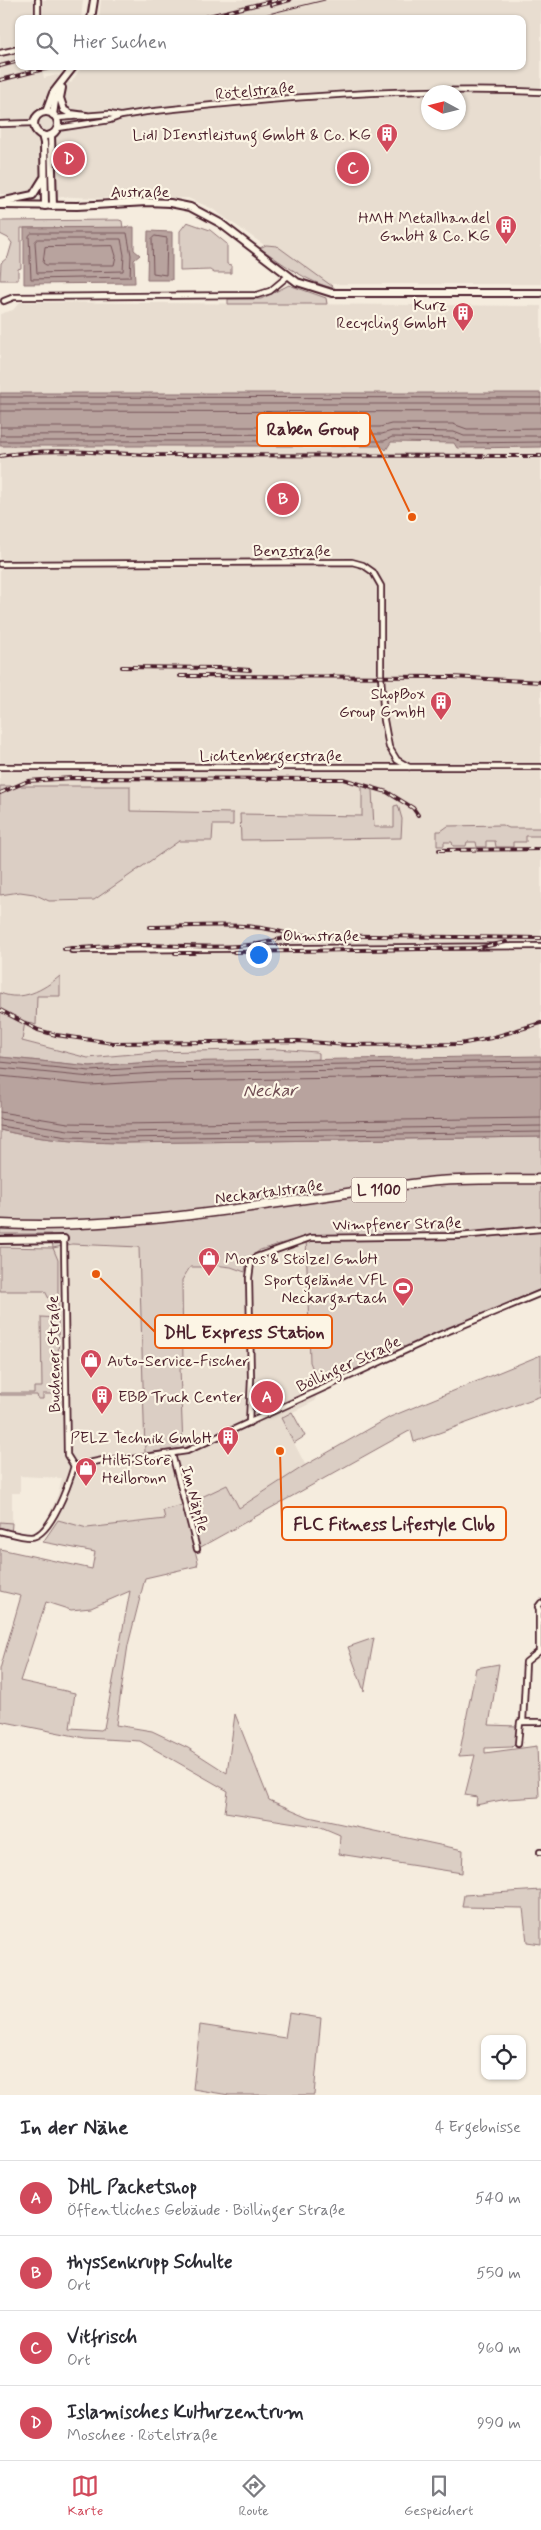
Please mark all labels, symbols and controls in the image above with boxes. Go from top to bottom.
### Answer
search box [15,15,526,70]
icon: search [33,29,61,57]
text: Hier suchen [73,30,167,55]
street label: Rötelstraße [215,78,296,105]
north arrow [421,85,466,130]
building icon: Lidl DIenstleistung GmbH & Co. KG [375,122,399,153]
place label: Lidl DIenstleistung GmbH & Co. KG [133,125,371,147]
pin: D [53,140,85,178]
pin: C [337,149,369,187]
street label: Austraße [111,182,169,203]
place label: HMH Metallhandel GmbH & Co. KG [358,208,490,247]
building icon: HMH Metallhandel GmbH & Co. KG [494,214,518,245]
place label: Kurz Recycling GmbH [336,295,448,335]
building icon: Kurz Recycling GmbH [451,301,475,332]
callout: Raben Group [257,413,370,446]
text: Raben Group [266,418,360,442]
pin: B [267,480,299,518]
street label: Benzstraße [253,541,331,562]
place label: ShopBox Group GmbH [339,684,425,723]
building icon: ShopBox Group GmbH [429,690,453,721]
street label: Lichtenbergerstraße [200,746,343,768]
street label: Ohmstraße [283,926,359,947]
your location [246,942,272,968]
water label: Neckar [243,1078,300,1103]
street label: Neckartalstraße [214,1175,325,1210]
road number: L 1100 [352,1178,406,1202]
street label: Wimpfener Straße [332,1213,462,1236]
shop icon: Moros & Stölzel GmbH [197,1246,221,1277]
place label: Moros & Stölzel GmbH [225,1249,378,1270]
place label: Sportgelände VFL Neckargartach [264,1270,387,1310]
sports icon: Sportgelände VFL Neckargartach [391,1276,415,1307]
street label: Buchener Straße [43,1295,66,1413]
callout: DHL Express Station [155,1315,332,1348]
text: DHL Express Station [163,1321,325,1345]
street label: Böllinger Straße [293,1331,405,1399]
shop icon: Auto-Service-Fischer [79,1348,103,1379]
place label: Auto-Service-Fischer [107,1351,250,1372]
pin: A [251,1378,283,1416]
building icon: EBB Truck Center [90,1384,114,1415]
place label: EBB Truck Center [118,1387,243,1408]
building icon: PELZ Technik GmbH [216,1425,240,1456]
place label: PELZ Technik GmbH [70,1428,213,1449]
place label: Hilti Store Heilbronn [102,1450,171,1489]
shop icon: Hilti Store Heilbronn [74,1456,98,1487]
street label: Im Näpfle [176,1464,214,1535]
callout: FLC Fitness Lifestyle Club [282,1507,506,1540]
text: FLC Fitness Lifestyle Club [293,1513,495,1537]
map controls [481,2035,526,2080]
button: locate [481,2035,526,2080]
text: In der Nähe [20,2114,128,2142]
text: 4 Ergebnisse [435,2117,521,2138]
text: DHL Packetshop [67,2175,197,2200]
text: A [31,2188,41,2209]
text: 540 m [475,2188,521,2209]
text: Öffentliches Gebäude · Böllinger Straße [67,2200,345,2221]
text: thyssenkrupp Schulte [67,2250,232,2275]
text: B [31,2263,41,2284]
text: 550 m [476,2263,521,2284]
text: Ort [67,2275,91,2296]
text: Vitfrisch [67,2325,137,2350]
text: C [30,2338,42,2359]
text: 960 m [478,2338,521,2359]
text: Ort [67,2350,91,2371]
text: Islamisches Kulturzentrum [67,2400,304,2425]
text: D [30,2413,42,2434]
text: 990 m [477,2413,521,2434]
text: Moschee · Rötelstraße [67,2425,218,2446]
tab: Karte [68,2472,103,2520]
tab: Route [238,2472,269,2520]
tab: Gespeichert [404,2472,473,2520]

